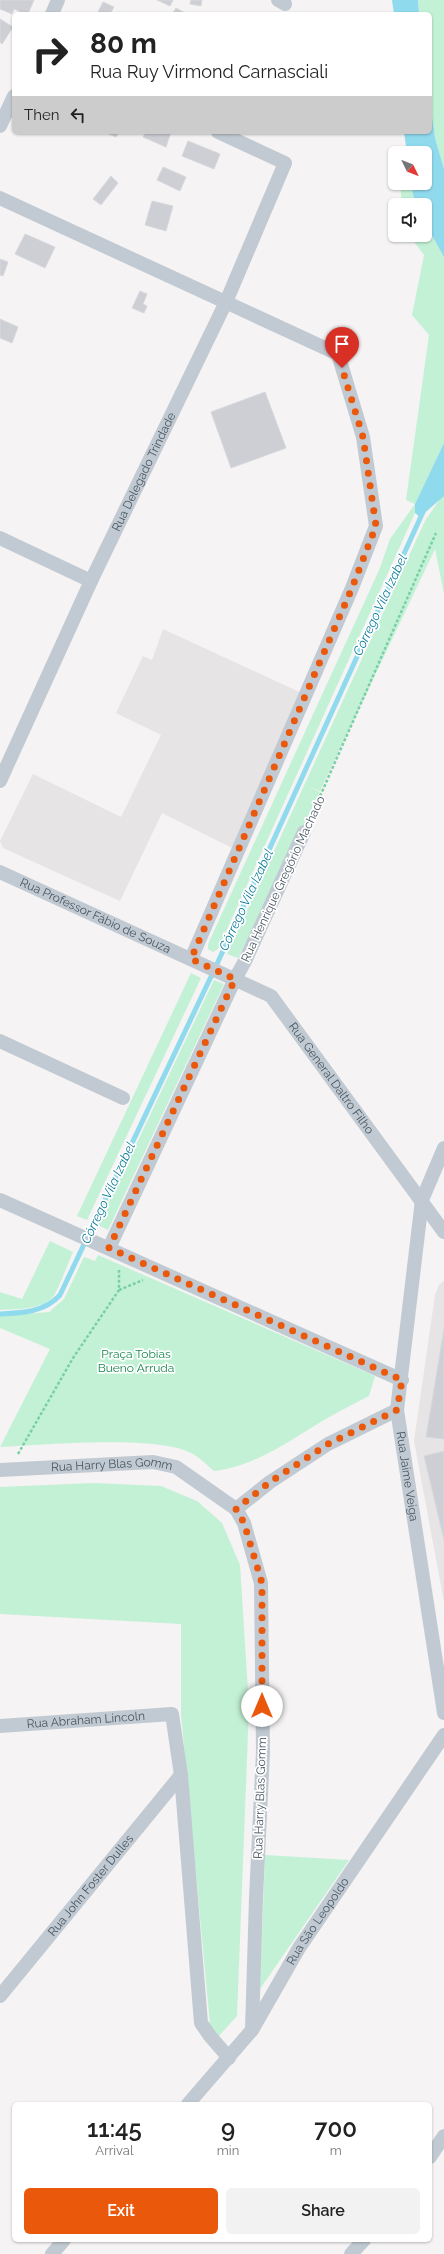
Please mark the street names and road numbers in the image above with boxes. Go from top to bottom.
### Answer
street label: Rua Delegado Trindade [109,410,179,534]
street label: Rua Henrique Gregório Machado [238,794,328,964]
street label: Rua Professor Fábio de Souza [18,875,173,956]
street label: Rua General Daltro Filho [286,1020,377,1137]
street label: Rua Jaime Veiga [393,1430,421,1522]
street label: Rua Harry Blas Gomm [51,1455,174,1474]
street label: Rua Abraham Lincoln [26,1709,145,1731]
street label: Rua Harry Blas Gomm [251,1737,269,1859]
street label: Rua John Foster Dulles [45,1832,136,1939]
street label: Rua São Leopoldo [284,1875,352,1967]

